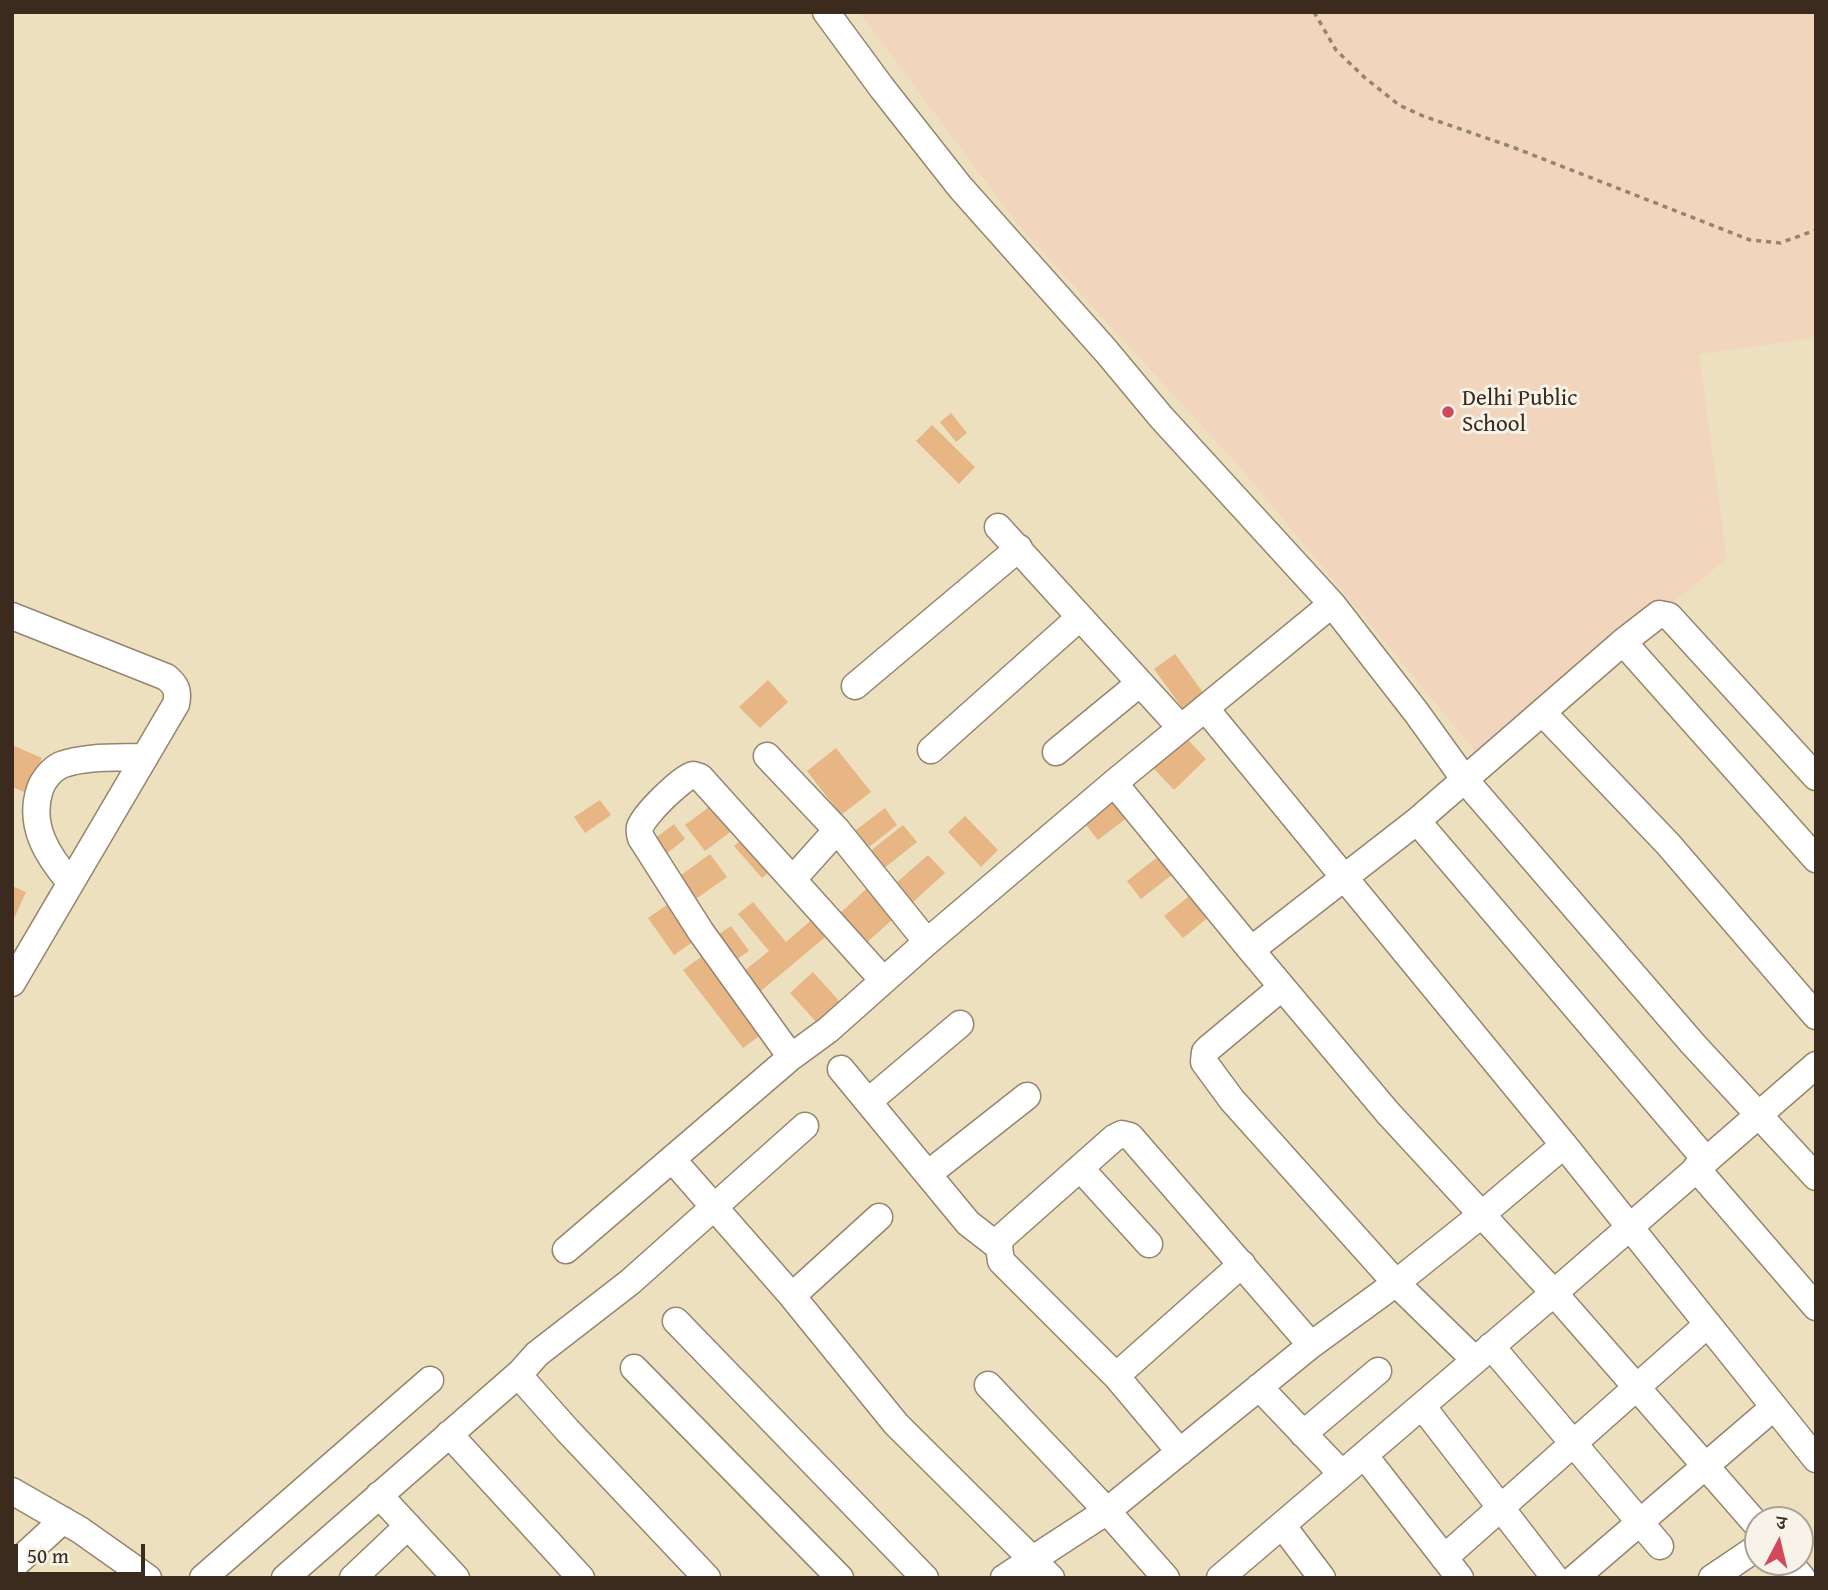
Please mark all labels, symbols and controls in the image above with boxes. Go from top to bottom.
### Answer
place label: Delhi Public School [1462,385,1577,439]
marker: Delhi Public School [1440,404,1456,420]
north arrow [1744,1506,1814,1576]
text: उ [1775,1508,1788,1537]
scale bar [18,1530,149,1574]
text: 50 m [27,1540,69,1571]

